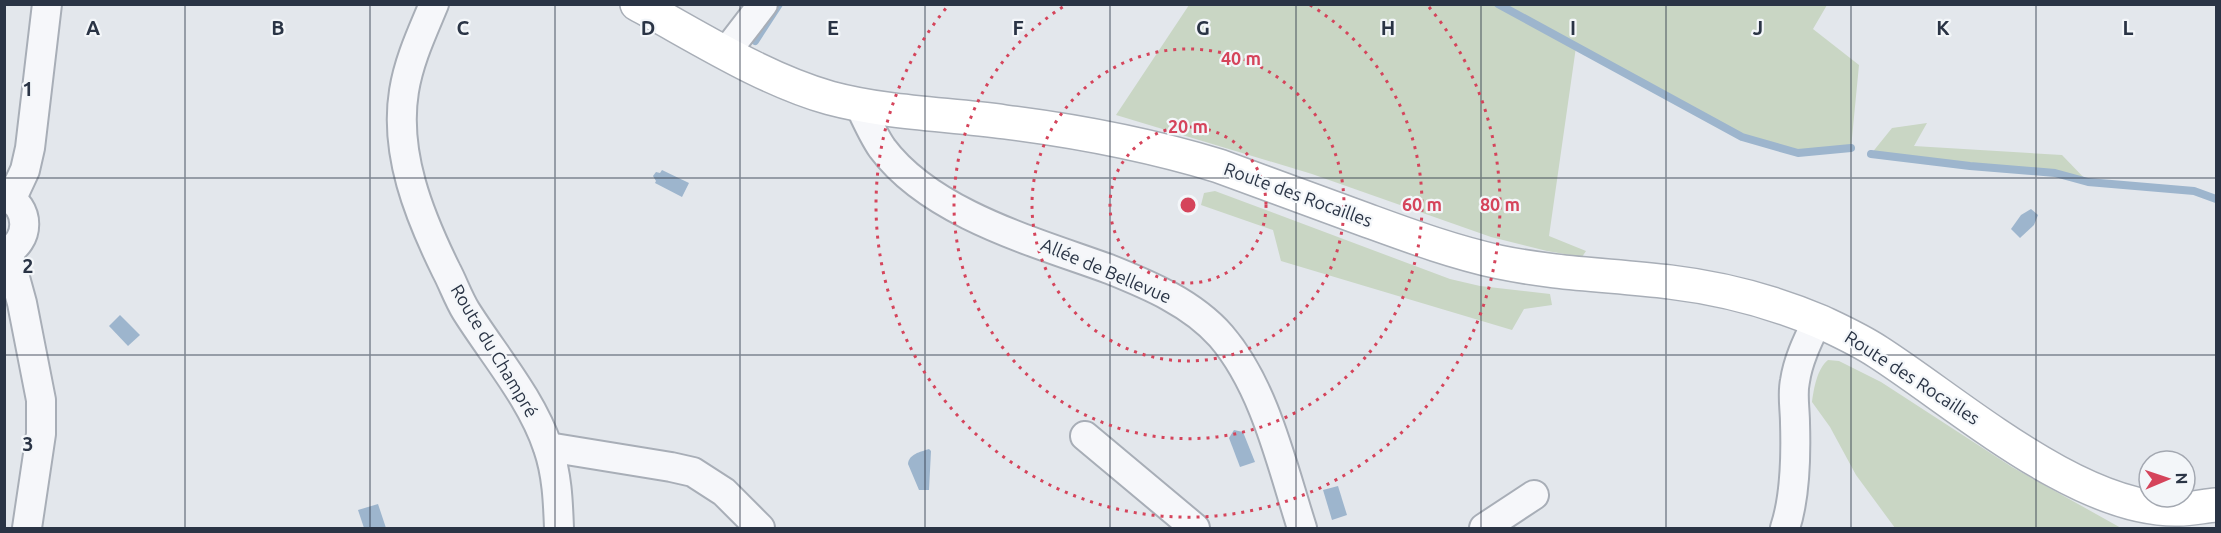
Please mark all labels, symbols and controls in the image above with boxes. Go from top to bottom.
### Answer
text: A [86,16,100,39]
text: B [271,16,285,39]
text: C [457,16,470,39]
text: D [641,16,655,39]
text: E [827,16,839,39]
text: F [1012,16,1024,39]
text: G [1196,16,1210,39]
text: H [1381,16,1395,39]
text: I [1570,16,1576,39]
text: J [1753,16,1763,39]
text: K [1936,16,1950,39]
text: L [2123,16,2134,39]
text: 40 m [1221,48,1261,68]
text: 1 [22,77,34,100]
text: 20 m [1168,116,1208,136]
street label: Route des Rocailles [1221,158,1375,230]
text: 60 m [1402,194,1442,214]
text: 80 m [1480,194,1520,214]
centre of rings [1178,195,1198,215]
street label: Allée de Bellevue [1038,234,1174,307]
text: 2 [22,254,34,277]
street label: Route du Champré [447,280,542,421]
street label: Route des Rocailles [1842,326,1984,428]
text: 3 [22,432,34,455]
north arrow [2137,449,2197,509]
text: N [2173,472,2191,485]

